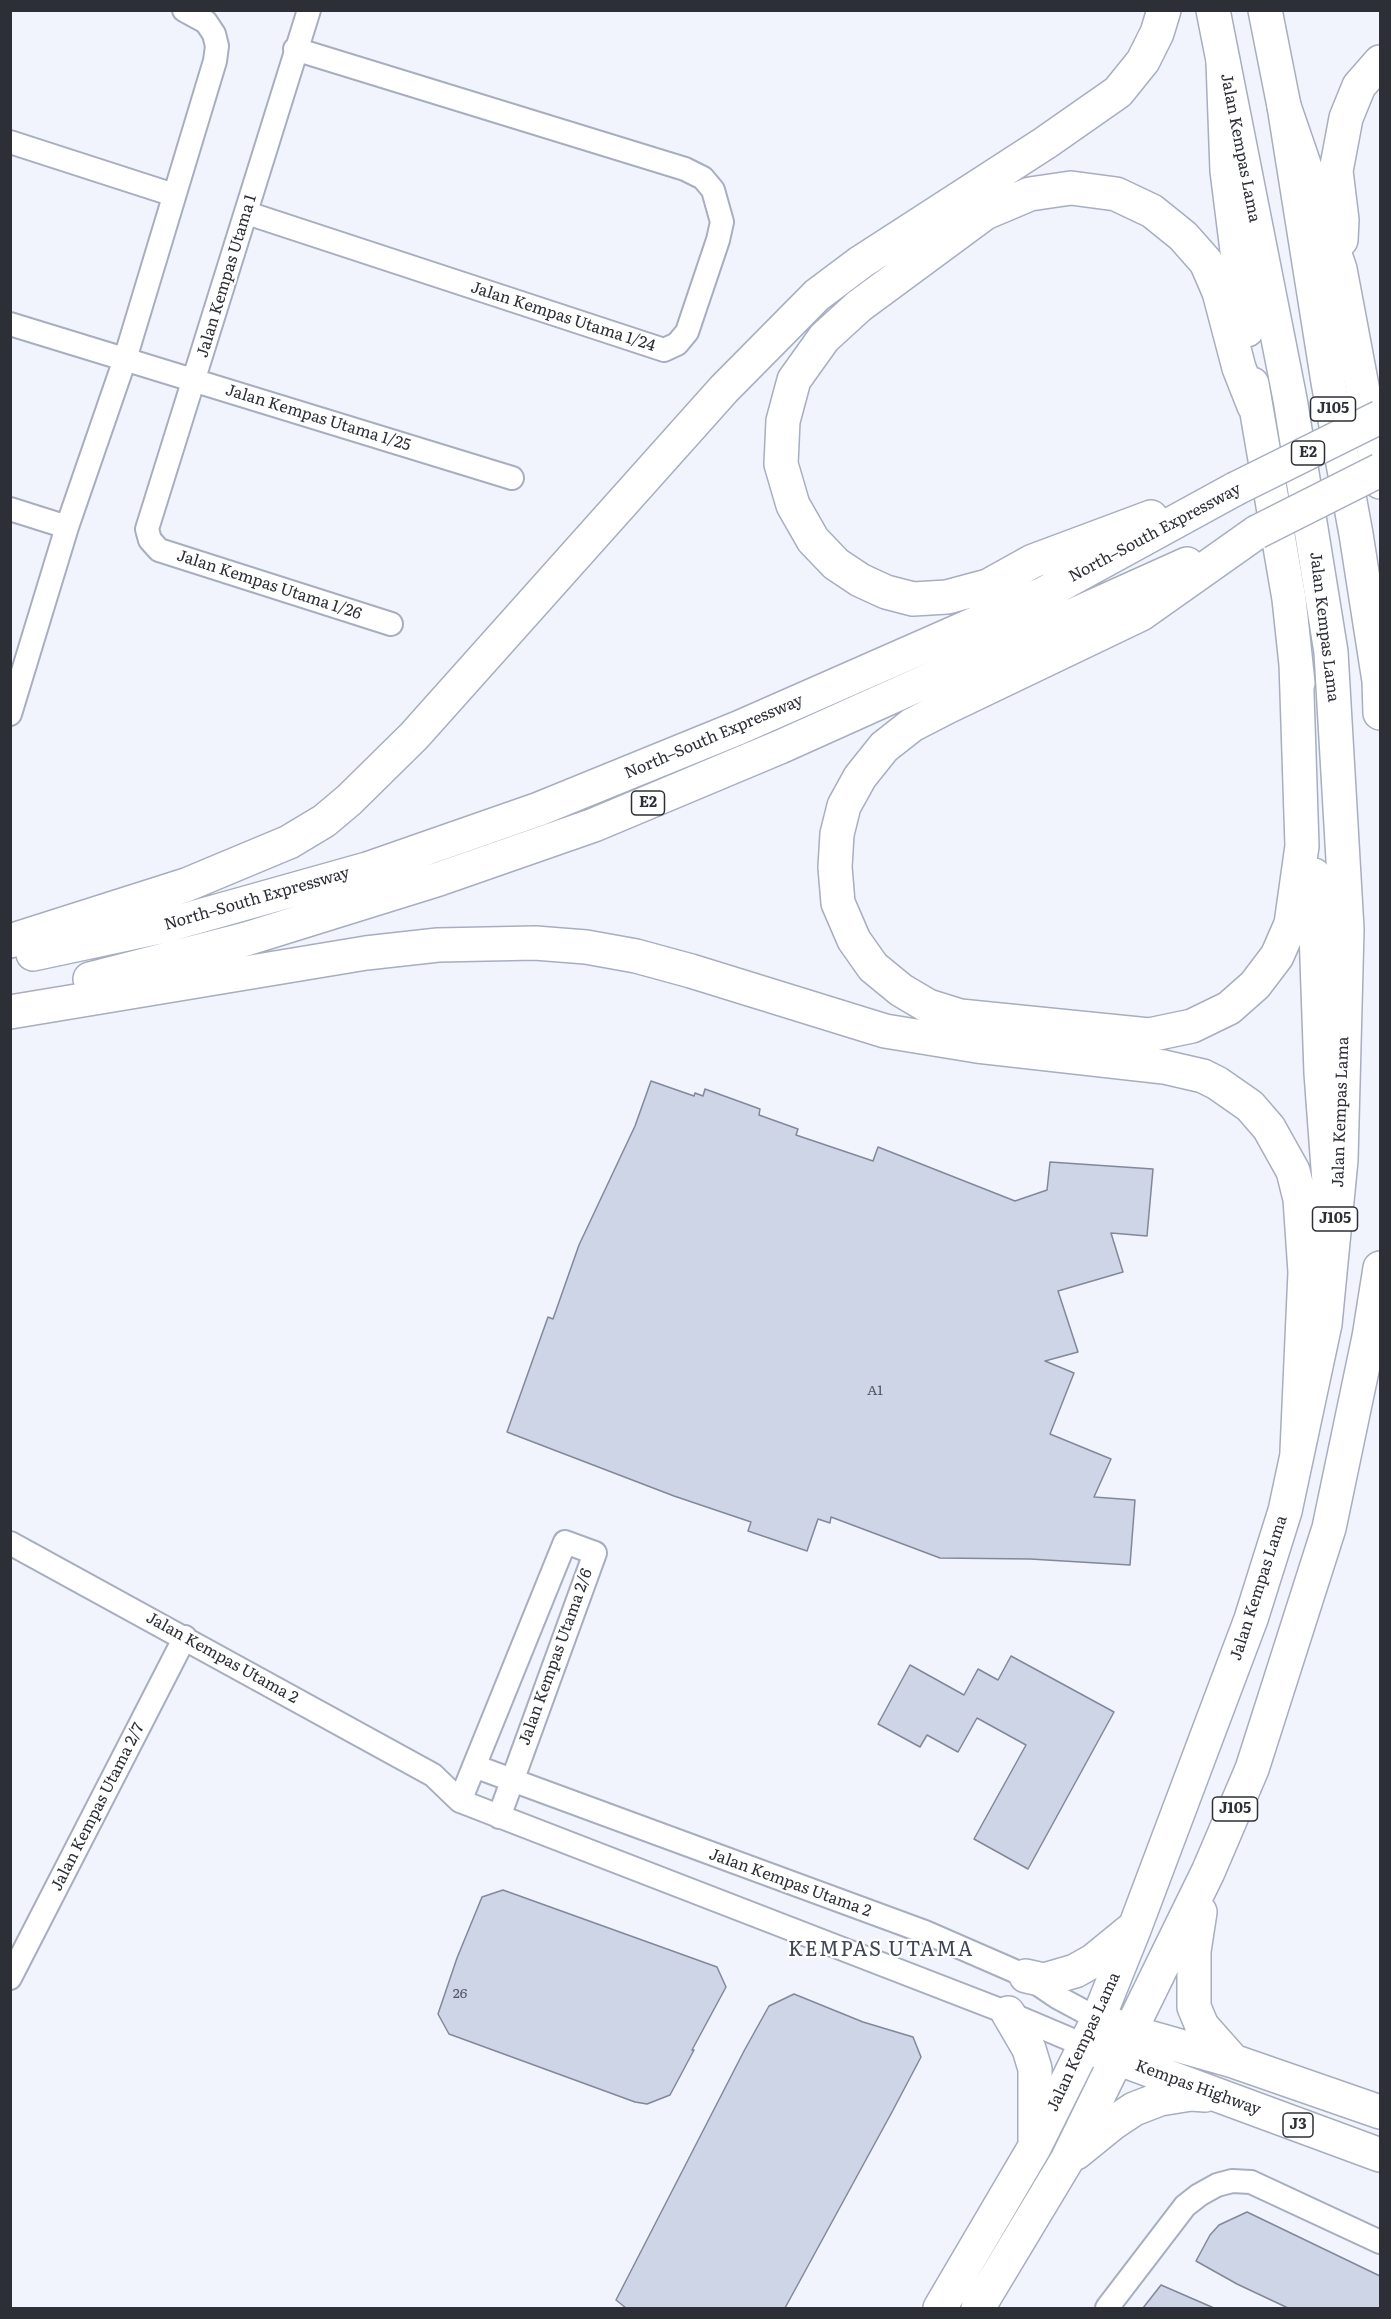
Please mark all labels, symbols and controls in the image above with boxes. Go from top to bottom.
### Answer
street label: Jalan Kempas Lama [1216,72,1264,224]
street label: Jalan Kempas Utama 1 [193,192,261,360]
street label: Jalan Kempas Utama 1/24 [468,278,658,356]
street label: Jalan Kempas Utama 1/25 [223,381,413,455]
road number: J105 [1310,397,1356,421]
road number: E2 [1292,441,1324,465]
street label: North–South Expressway [1066,479,1244,587]
street label: Jalan Kempas Utama 1/26 [174,546,364,624]
street label: Jalan Kempas Lama [1305,551,1343,703]
street label: North–South Expressway [622,691,806,783]
road number: E2 [632,791,664,815]
street label: North–South Expressway [162,863,352,935]
street label: Jalan Kempas Lama [1329,1036,1353,1188]
road number: J105 [1312,1207,1358,1231]
house number: A1 [867,1383,883,1399]
street label: Jalan Kempas Lama [1226,1513,1292,1663]
street label: Jalan Kempas Utama 2/6 [515,1566,597,1748]
street label: Jalan Kempas Utama 2 [143,1608,301,1708]
street label: Jalan Kempas Utama 2/7 [47,1720,149,1894]
road number: J105 [1212,1797,1258,1821]
street label: Jalan Kempas Utama 2 [706,1845,874,1921]
district label: KEMPAS UTAMA [788,1938,974,1962]
street label: Jalan Kempas Lama [1043,1969,1125,2115]
house number: 26 [453,1986,467,2002]
street label: Kempas Highway [1133,2056,1263,2120]
road number: J3 [1283,2113,1313,2137]

